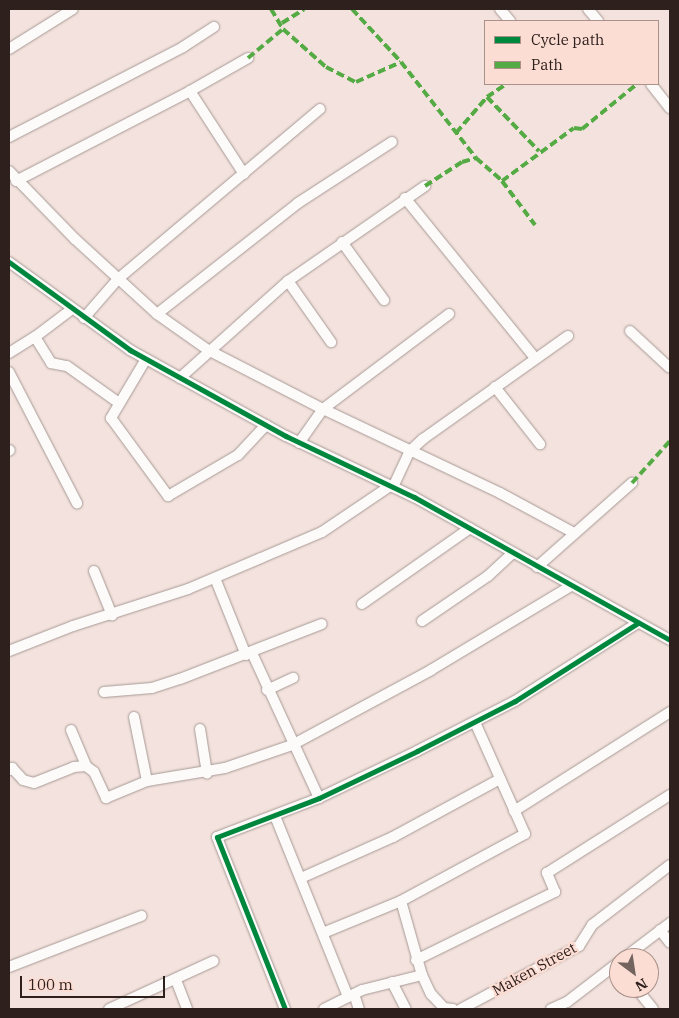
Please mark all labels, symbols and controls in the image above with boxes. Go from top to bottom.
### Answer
legend [484,20,659,85]
text: Cycle path [531,30,604,49]
text: Path [531,55,563,74]
street label: Maken Street [489,939,579,999]
north arrow [609,948,659,998]
scale bar [22,966,168,998]
text: N [632,974,651,996]
text: 100 m [28,975,73,994]

